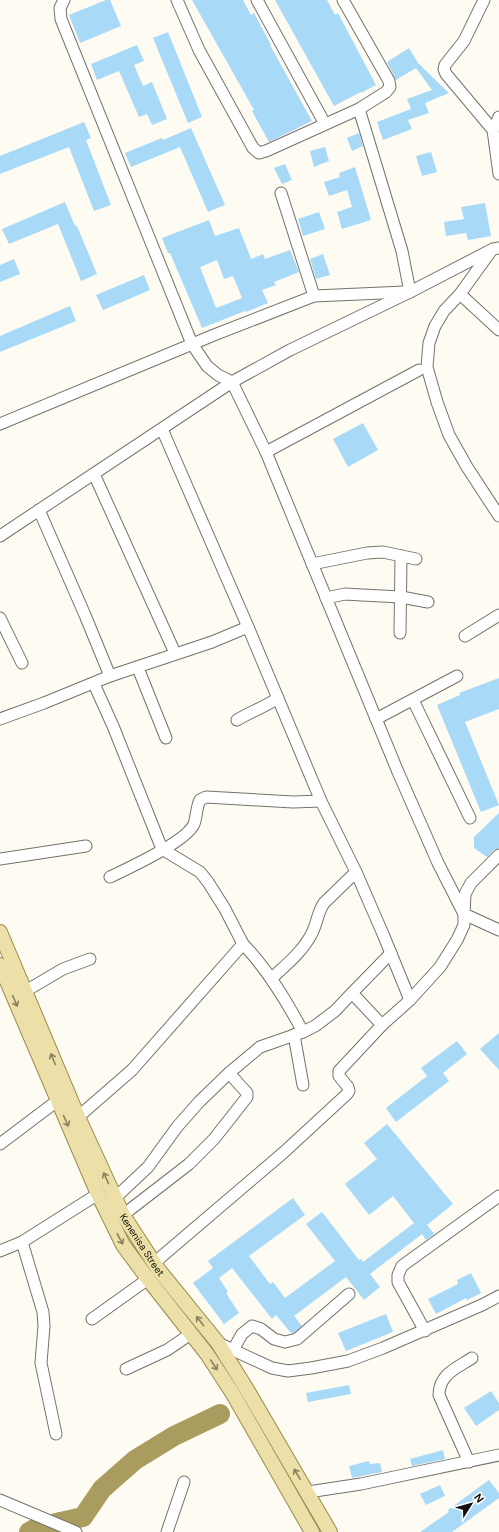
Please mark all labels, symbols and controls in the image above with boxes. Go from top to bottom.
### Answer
one-way arrow [12,994,19,1006]
one-way arrow [49,1054,56,1066]
one-way arrow [63,1114,70,1126]
one-way arrow [102,1172,109,1184]
street label: Kenenisa Street [117,1211,167,1279]
one-way arrow [117,1232,124,1244]
one-way arrow [196,1315,205,1326]
one-way arrow [210,1359,218,1370]
one-way arrow [292,1468,300,1480]
north arrow [451,1484,491,1524]
text: N [471,1491,487,1505]

